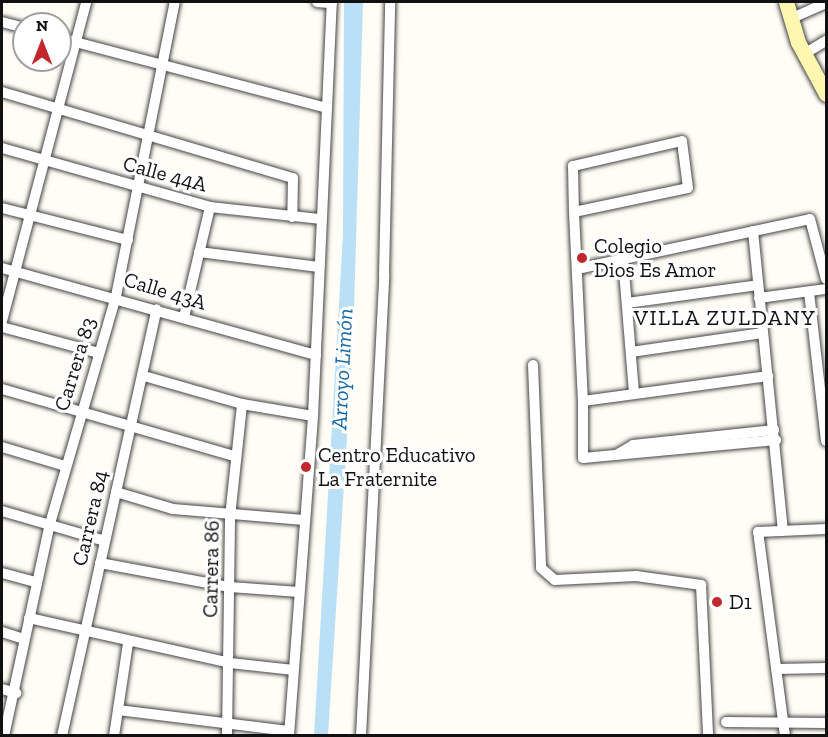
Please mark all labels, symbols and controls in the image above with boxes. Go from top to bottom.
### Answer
north arrow [12,12,72,72]
text: N [36,16,48,35]
street label: Calle 44A [120,151,210,197]
place label: Colegio Dios Es Amor [594,233,717,283]
marker: Colegio Dios Es Amor [575,251,589,265]
street label: Calle 43A [121,267,209,315]
district label: VILLA ZULDANY [633,305,817,331]
water label: Arroyo Limón [326,308,358,430]
street label: Carrera 83 [49,314,101,414]
place label: Centro Educativo La Fraternite [318,442,476,492]
marker: Centro Educativo La Fraternite [299,460,313,474]
street label: Carrera 84 [67,468,113,568]
street label: Carrera 86 [198,520,224,618]
place label: D1 [729,589,752,615]
marker: D1 [710,595,724,609]

